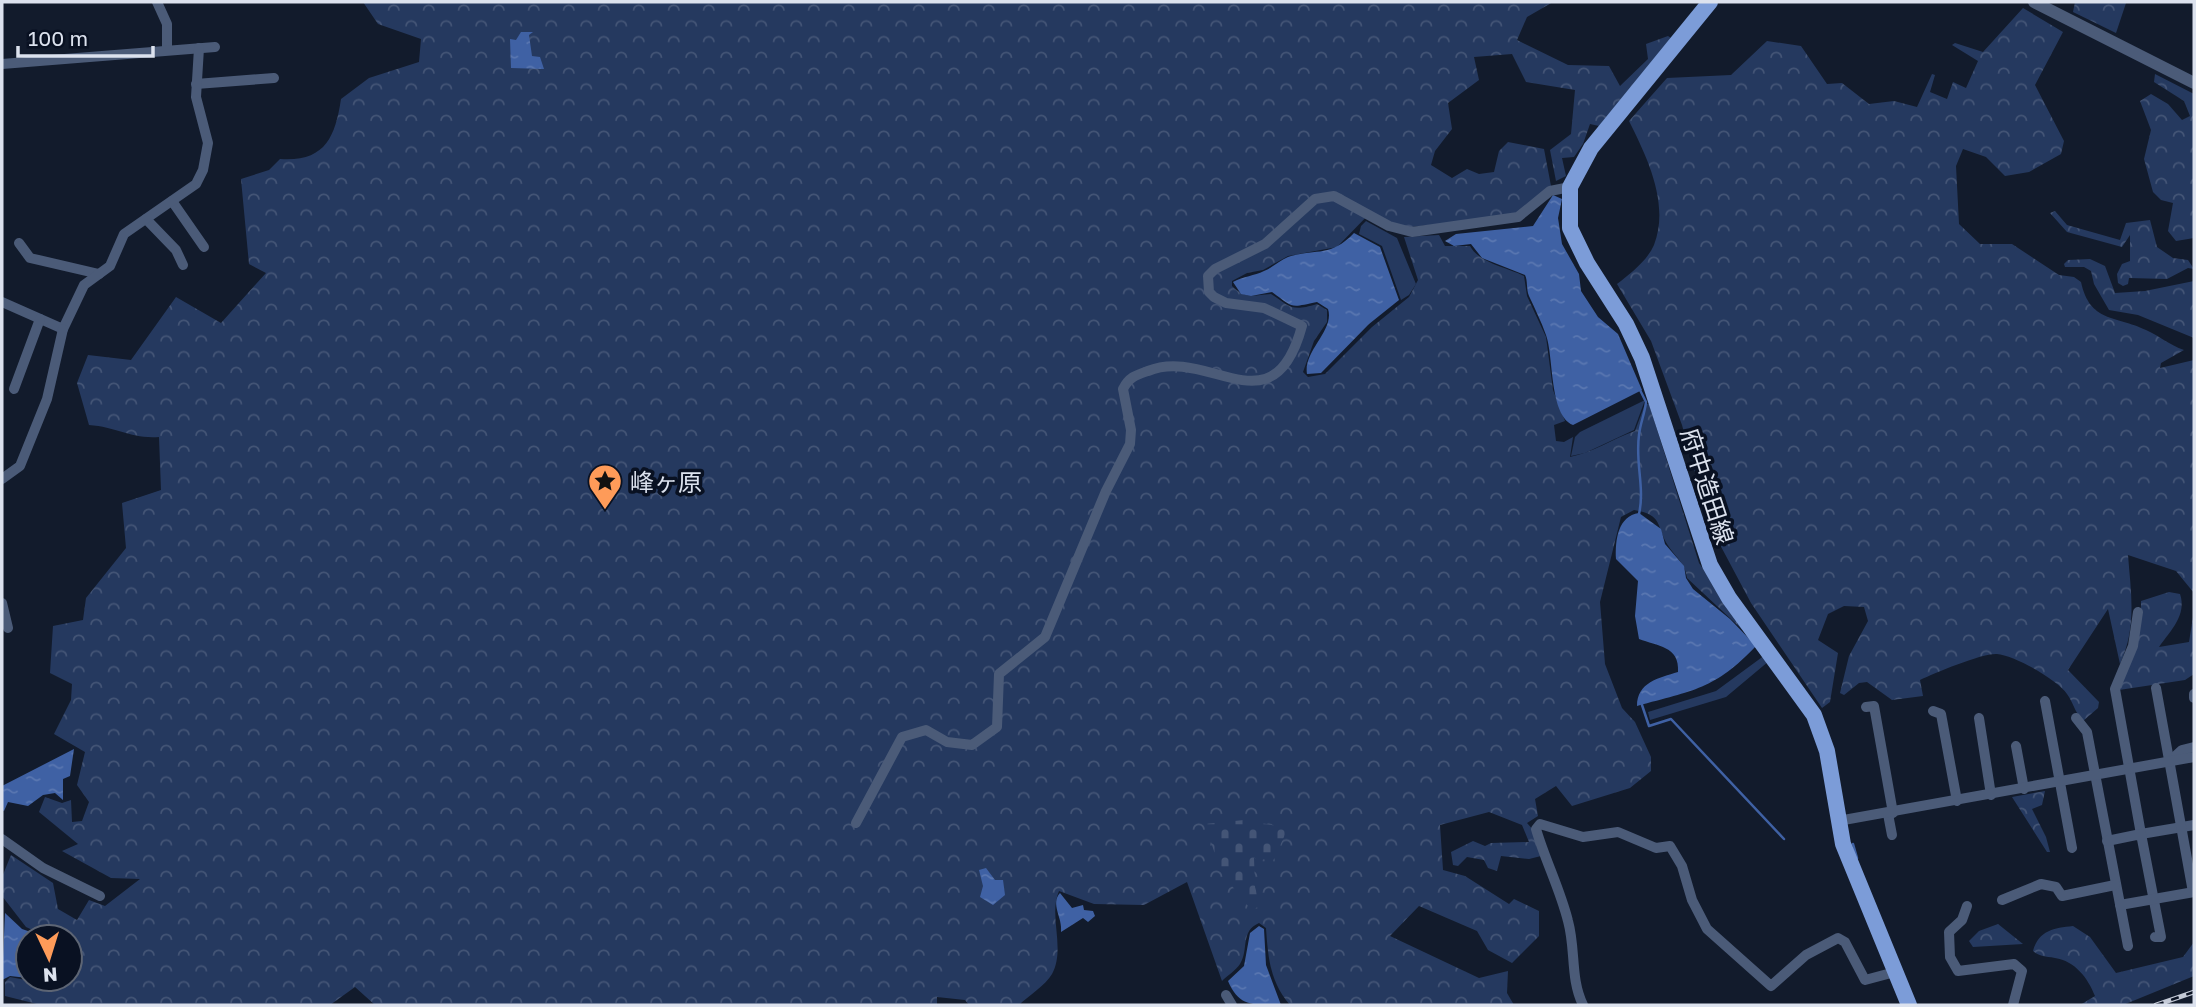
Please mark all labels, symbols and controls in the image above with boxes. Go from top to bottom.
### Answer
scale bar [18,14,152,58]
text: 100 m [28,25,88,51]
street label: 府中造田線 [1676,424,1740,548]
place icon: 峰ヶ原 [586,462,624,511]
place label: 峰ヶ原 [630,467,702,496]
north arrow [14,923,84,993]
text: N [42,963,58,987]

